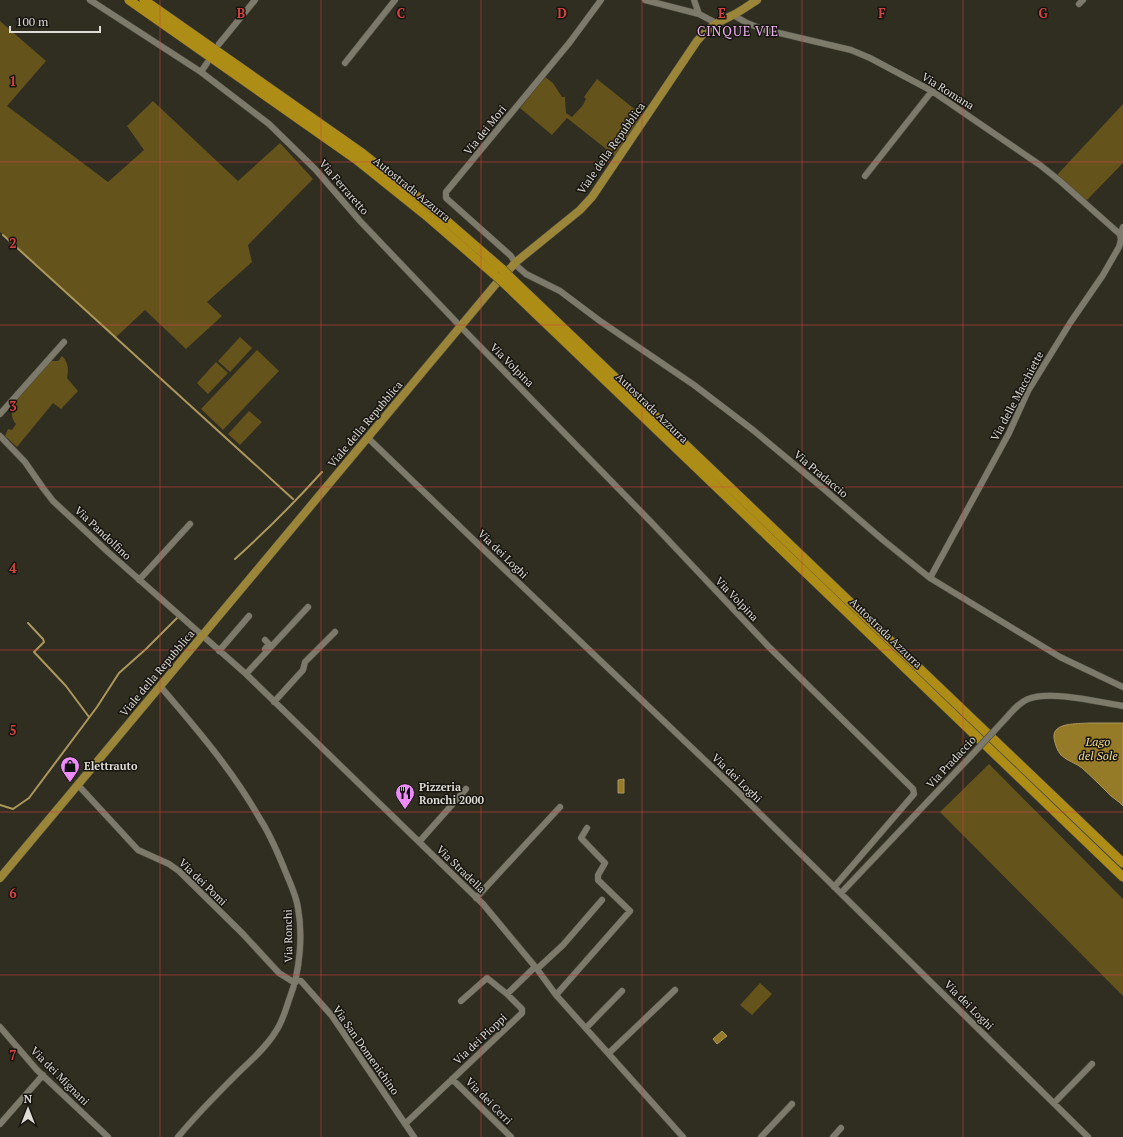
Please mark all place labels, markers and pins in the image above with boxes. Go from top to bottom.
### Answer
shop icon: Elettrauto [59,755,81,783]
place label: Elettrauto [84,759,138,773]
place label: Pizzeria Ronchi 2000 [419,780,484,807]
restaurant icon: Pizzeria Ronchi 2000 [394,782,416,810]

